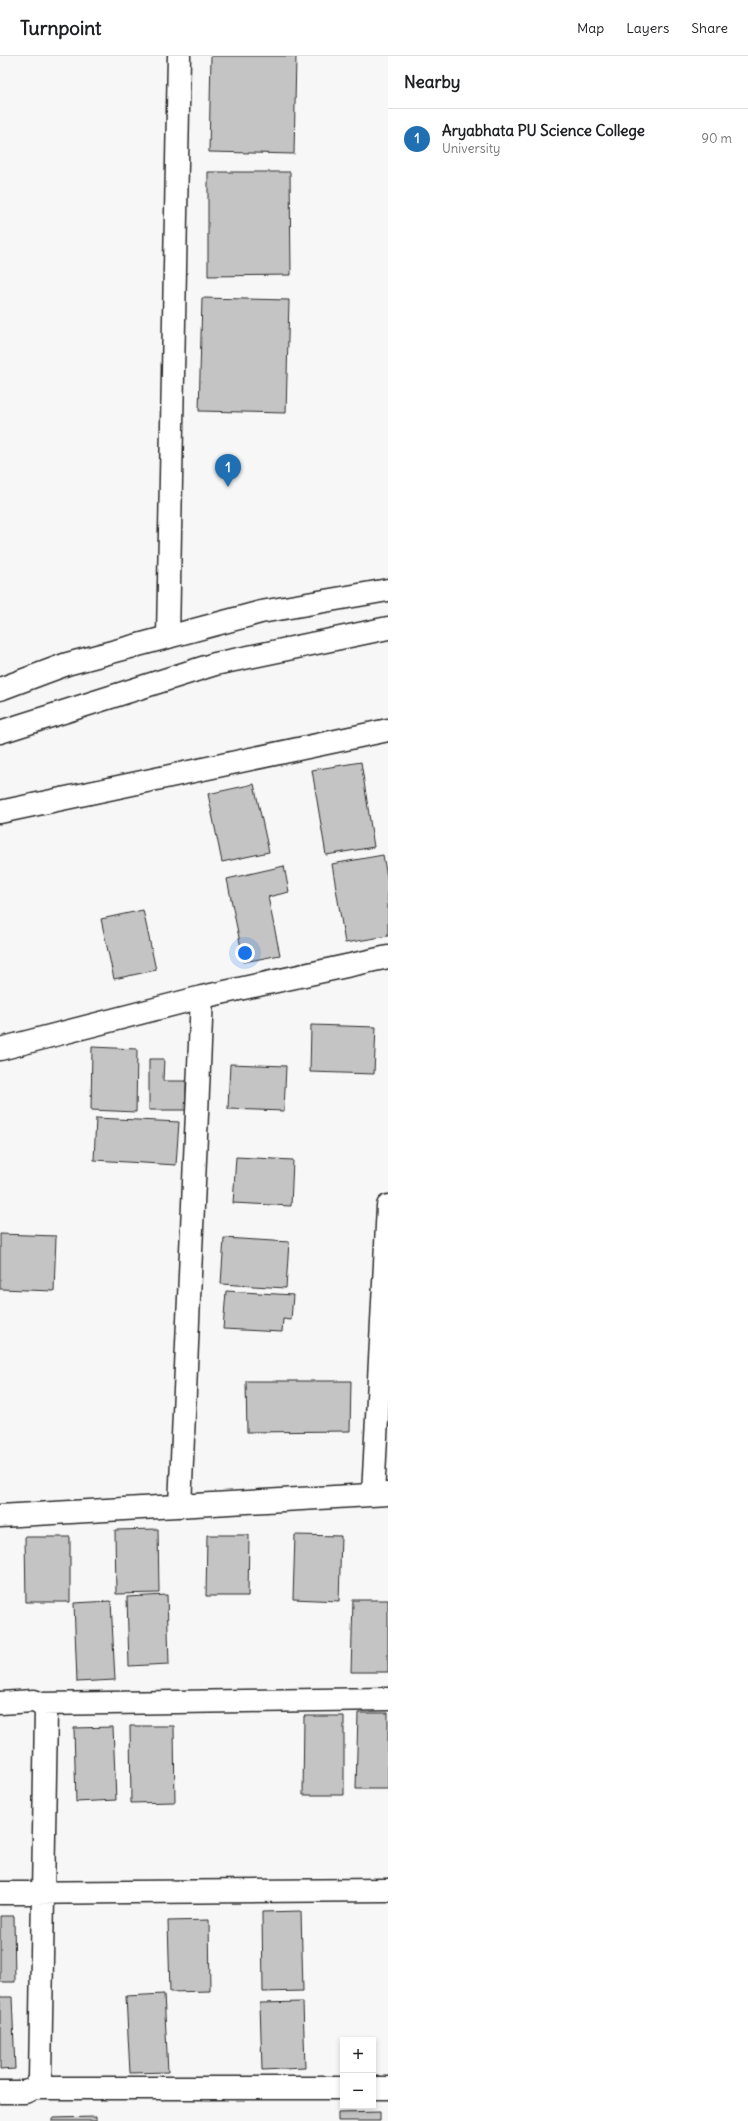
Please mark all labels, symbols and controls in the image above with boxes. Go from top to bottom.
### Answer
text: Turnpoint [20,16,101,40]
text: Map [577,19,604,37]
text: Layers [626,19,669,37]
text: Share [691,19,728,37]
text: Nearby [404,71,460,93]
text: Aryabhata PU Science College [442,121,645,140]
text: 1 [414,130,420,147]
text: 90 m [701,130,732,147]
text: University [442,140,500,157]
pin: 1 [215,454,241,487]
your location [235,943,255,963]
map controls [340,2037,376,2109]
button: + [340,2037,376,2073]
button: − [340,2073,376,2109]

